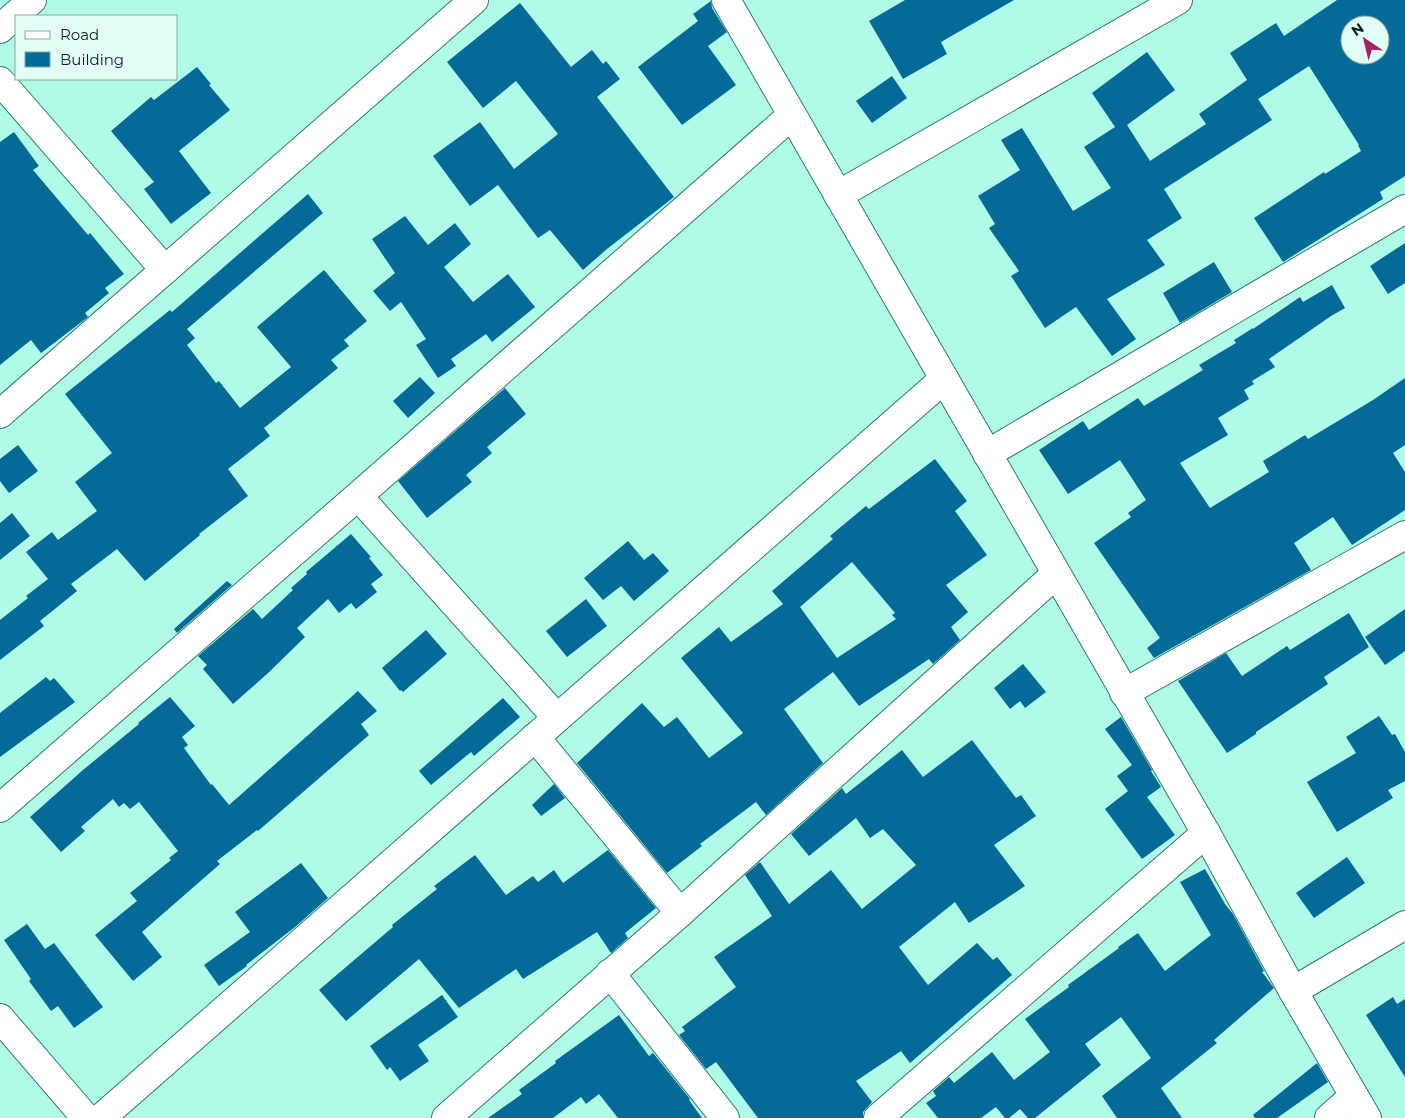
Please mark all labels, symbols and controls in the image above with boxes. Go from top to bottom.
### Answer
legend [15,15,178,80]
north arrow [1340,15,1390,65]
text: N [1348,19,1367,40]
text: Road [60,25,99,44]
text: Building [60,50,124,69]

